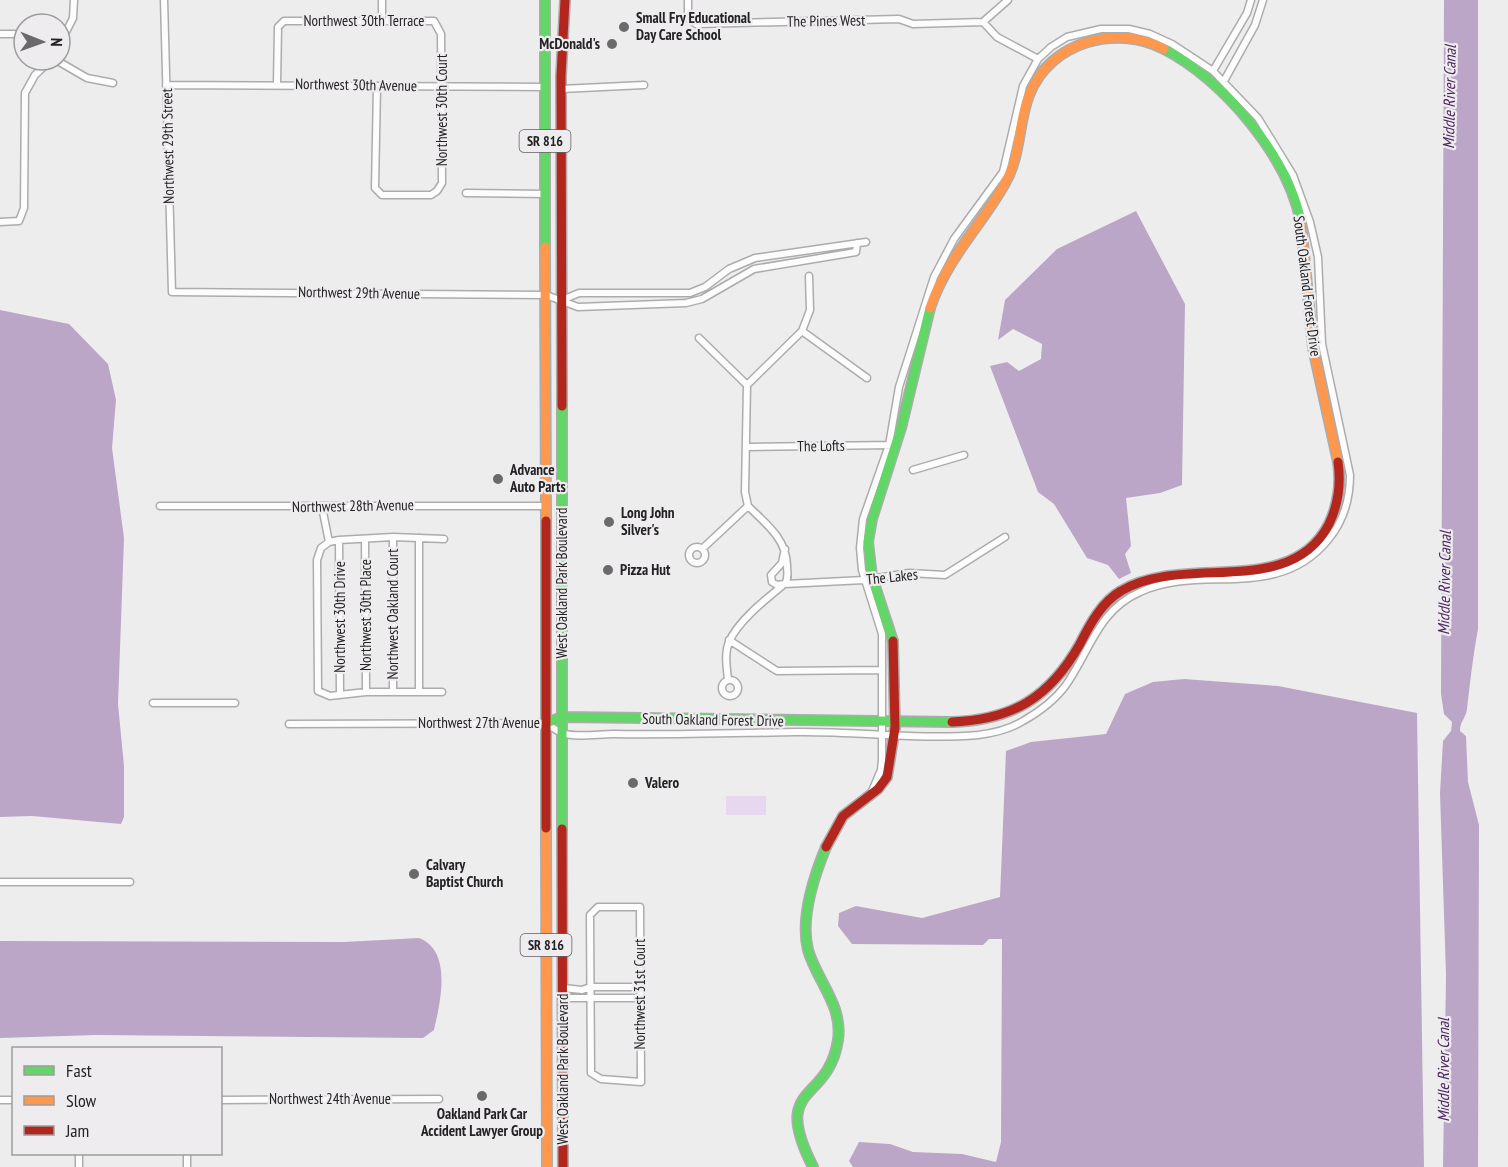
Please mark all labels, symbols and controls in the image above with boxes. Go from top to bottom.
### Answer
place label: Small Fry Educational Day Care School [636,8,751,44]
street label: The Pines West [787,10,865,31]
street label: Northwest 30th Terrace [304,11,424,30]
north arrow [12,12,72,72]
marker: Small Fry Educational Day Care School [617,20,631,34]
place label: McDonald's [539,34,600,53]
marker: McDonald's [605,37,619,51]
text: N [47,38,67,47]
water label: Middle River Canal [1438,44,1460,149]
street label: Northwest 30th Court [432,54,451,166]
street label: Northwest 30th Avenue [295,74,417,95]
street label: Northwest 29th Street [157,88,178,204]
road number: SR 816 [520,130,570,152]
street label: South Oakland Forest Drive [1289,214,1326,357]
street label: Northwest 29th Avenue [298,282,420,303]
street label: The Lofts [797,436,845,455]
place label: Advance Auto Parts [509,460,566,496]
marker: Advance Auto Parts [491,472,505,486]
street label: Northwest 28th Avenue [292,495,414,516]
place label: Long John Silver's [621,503,675,539]
street label: West Oakland Park Boulevard [552,508,571,658]
marker: Long John Silver's [602,515,616,529]
water label: Middle River Canal [1433,530,1455,635]
street label: Northwest Oakland Court [383,549,402,679]
street label: Northwest 30th Place [356,559,375,671]
place label: Pizza Hut [620,560,671,579]
street label: Northwest 30th Drive [330,561,349,673]
marker: Pizza Hut [601,563,615,577]
street label: The Lakes [865,564,919,589]
street label: South Oakland Forest Drive [642,709,784,730]
street label: Northwest 27th Avenue [418,713,540,732]
place label: Valero [644,773,679,792]
marker: Valero [626,776,640,790]
place label: Calvary Baptist Church [426,855,503,891]
marker: Calvary Baptist Church [407,867,421,881]
road number: SR 816 [520,934,572,956]
street label: Northwest 31st Court [630,939,649,1049]
street label: West Oakland Park Boulevard [553,994,572,1144]
water label: Middle River Canal [1433,1017,1453,1122]
legend [12,1047,222,1155]
text: Fast [66,1059,92,1082]
text: Slow [66,1089,97,1112]
street label: Northwest 24th Avenue [269,1089,391,1108]
marker: Oakland Park Car Accident Lawyer Group [475,1089,489,1103]
place label: Oakland Park Car Accident Lawyer Group [420,1104,543,1140]
text: Jam [65,1119,89,1142]

